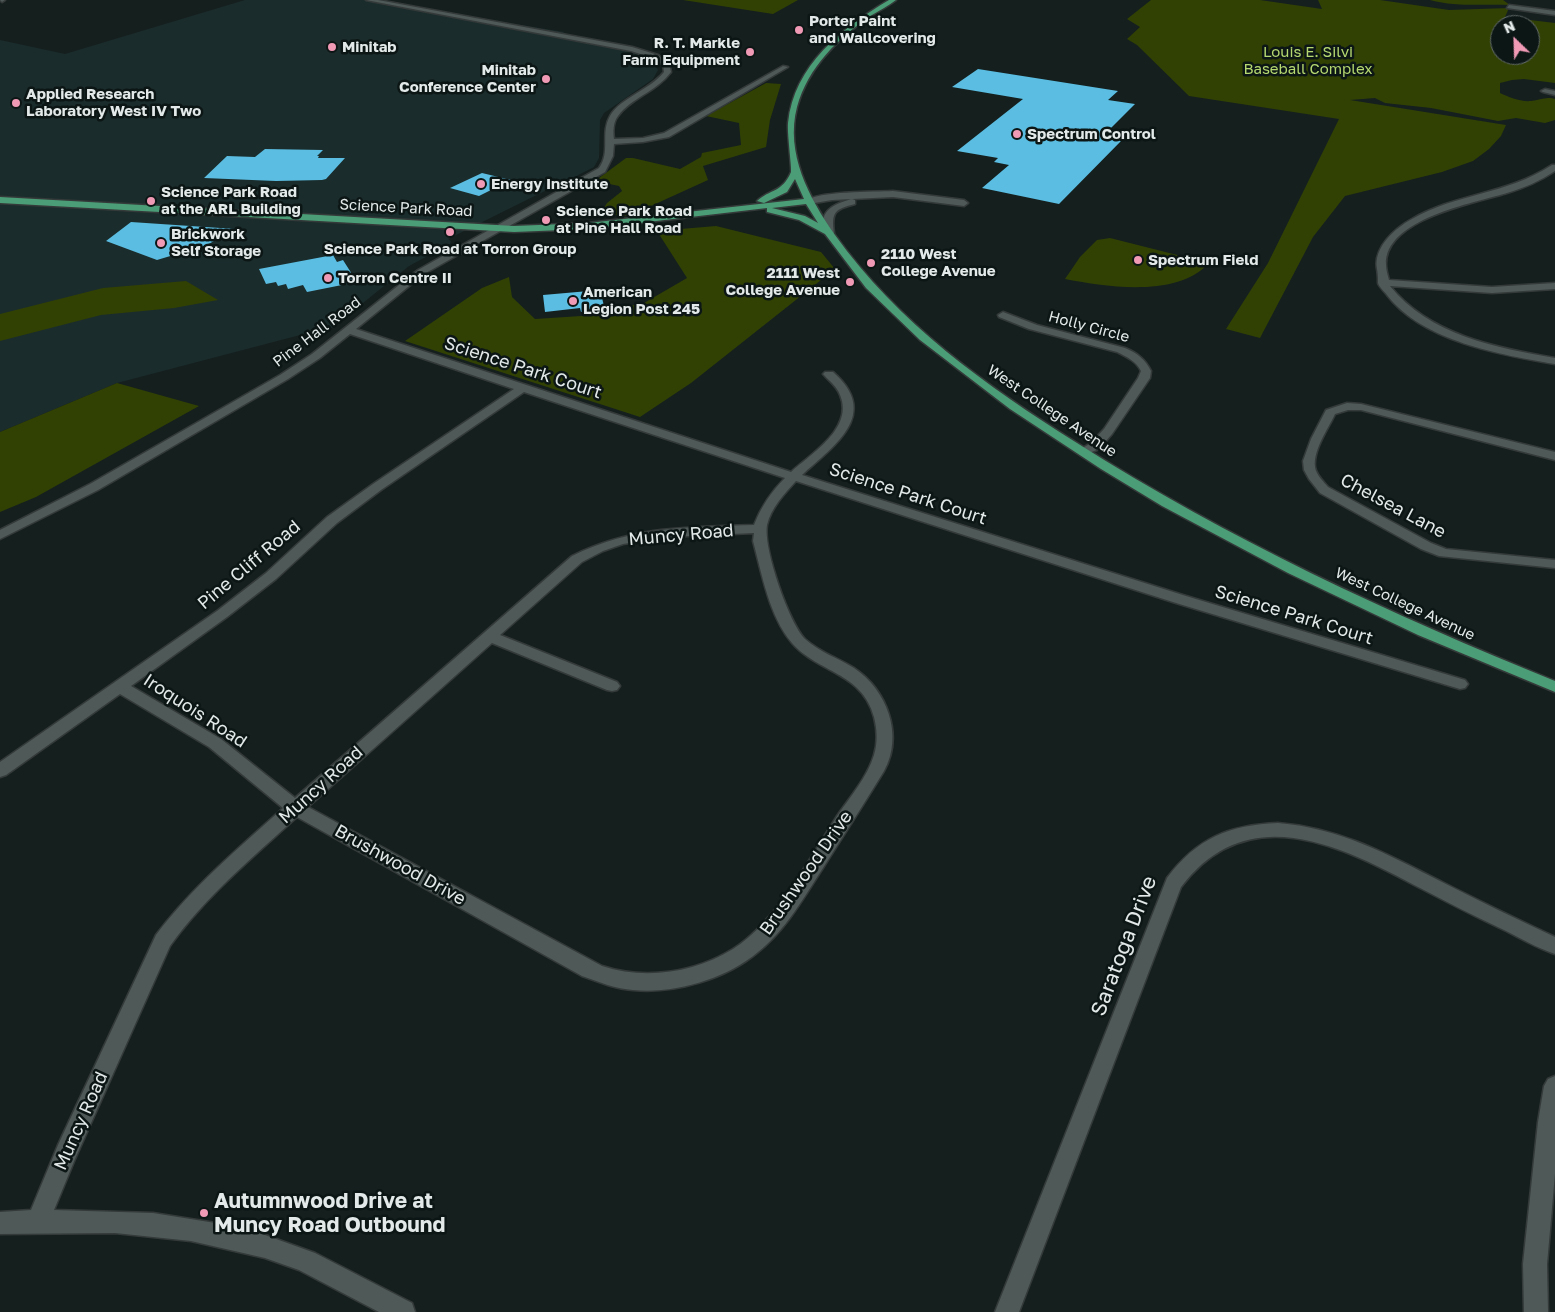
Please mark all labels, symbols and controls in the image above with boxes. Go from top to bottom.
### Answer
place label: Porter Paint and Wallcovering [809,12,936,47]
north arrow [1490,15,1540,65]
text: N [1501,17,1517,37]
marker: Porter Paint and Wallcovering [793,24,805,36]
place label: R. T. Markle Farm Equipment [622,34,740,69]
place label: Minitab [342,38,397,56]
marker: Minitab [326,41,338,53]
park label: Louis E. Silvi Baseball Complex [1243,43,1373,78]
marker: R. T. Markle Farm Equipment [744,46,756,58]
place label: Minitab Conference Center [399,61,536,96]
marker: Minitab Conference Center [540,73,552,85]
place label: Applied Research Laboratory West IV Two [26,85,201,120]
marker: Applied Research Laboratory West IV Two [10,97,22,109]
place label: Spectrum Control [1027,125,1156,143]
marker: Spectrum Control [1011,128,1023,140]
place label: Energy Institute [491,175,608,193]
marker: Energy Institute [475,178,487,190]
place label: Science Park Road at the ARL Building [161,183,301,218]
marker: Science Park Road at the ARL Building [145,195,157,207]
street label: Science Park Road [339,196,473,220]
place label: Science Park Road at Pine Hall Road [556,202,692,237]
marker: Science Park Road at Pine Hall Road [540,214,552,226]
place label: Brickwork Self Storage [171,225,261,260]
marker: Science Park Road at Torron Group [444,226,456,238]
marker: Brickwork Self Storage [155,237,167,249]
place label: Science Park Road at Torron Group [324,240,576,258]
place label: 2110 West College Avenue [881,245,996,280]
place label: Spectrum Field [1148,251,1258,269]
marker: Spectrum Field [1132,254,1144,266]
marker: 2110 West College Avenue [865,257,877,269]
place label: 2111 West College Avenue [725,264,840,299]
place label: Torron Centre II [338,269,452,287]
marker: Torron Centre II [322,272,334,284]
marker: 2111 West College Avenue [844,276,856,288]
place label: American Legion Post 245 [583,283,700,318]
street label: Pine Hall Road [269,293,365,371]
marker: American Legion Post 245 [567,295,579,307]
street label: Holly Circle [1046,308,1132,346]
street label: Science Park Court [441,332,605,404]
street label: West College Avenue [984,361,1120,461]
street label: Science Park Court [826,458,990,530]
street label: Chelsea Lane [1337,469,1449,543]
street label: Pine Cliff Road [193,516,305,614]
street label: Muncy Road [627,520,735,550]
street label: West College Avenue [1332,564,1478,644]
street label: Science Park Court [1212,581,1376,649]
street label: Iroquois Road [139,670,251,752]
street label: Muncy Road [275,742,367,828]
street label: Brushwood Drive [755,807,857,939]
street label: Brushwood Drive [331,820,469,910]
street label: Saratoga Drive [1086,872,1162,1020]
street label: Muncy Road [50,1068,112,1174]
place label: Autumnwood Drive at Muncy Road Outbound [214,1188,445,1238]
marker: Autumnwood Drive at Muncy Road Outbound [198,1207,210,1219]

